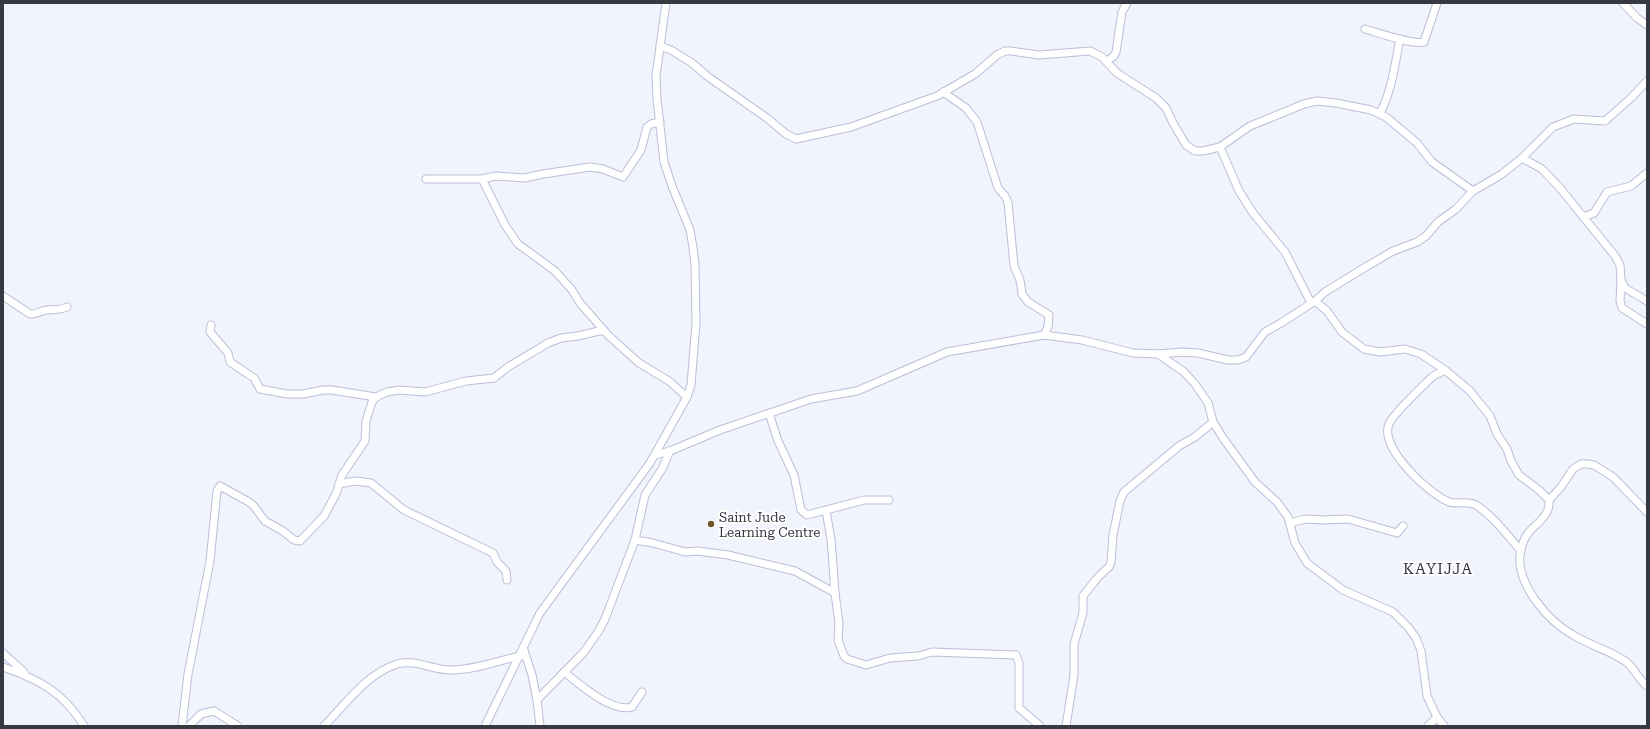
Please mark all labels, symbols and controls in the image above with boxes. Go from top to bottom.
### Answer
place label: Saint Jude Learning Centre [719,510,820,540]
marker: Saint Jude Learning Centre [706,519,716,529]
district label: KAYIJJA [1403,560,1473,578]

